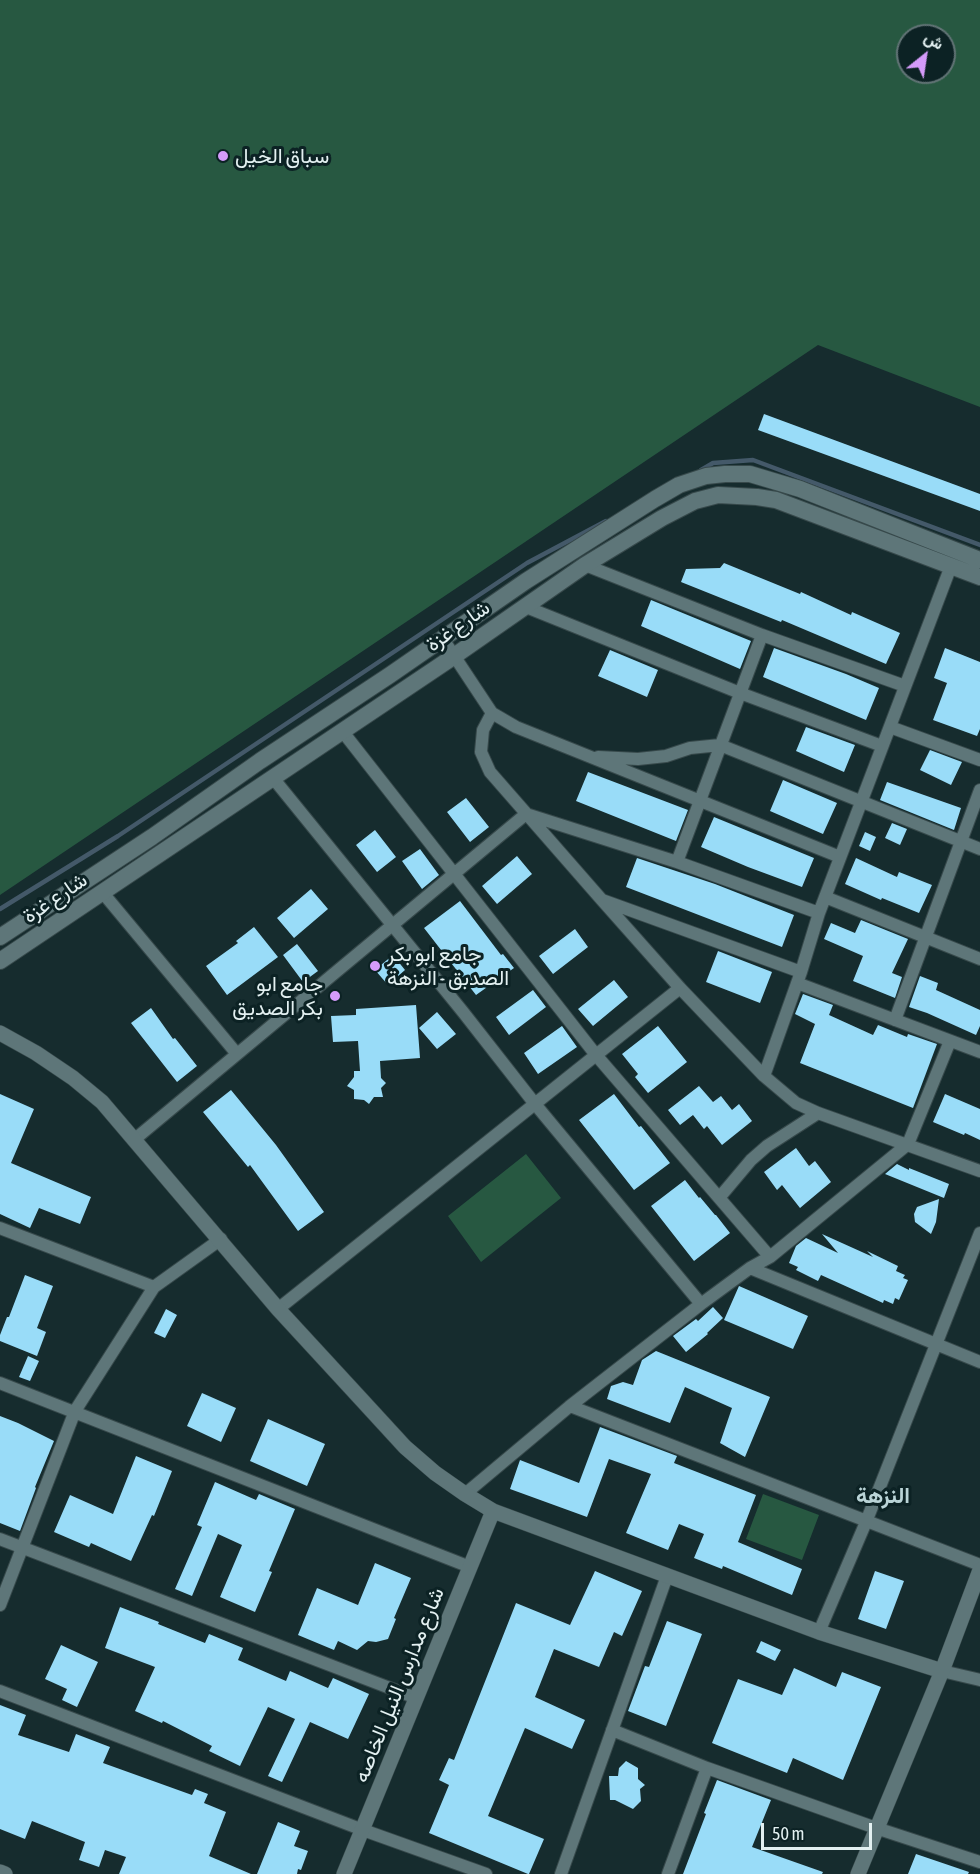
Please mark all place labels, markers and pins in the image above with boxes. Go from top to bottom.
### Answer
place label: سباق الخيل [235,143,329,169]
marker: سباق الخيل [216,149,230,163]
place label: جامع ابو بكر الصدبق - النزهة [387,941,509,991]
marker: جامع ابو بكر الصدبق - النزهة [368,959,382,973]
place label: جامع ابو بكر الصديق [232,971,323,1021]
marker: جامع ابو بكر الصديق [328,989,342,1003]

